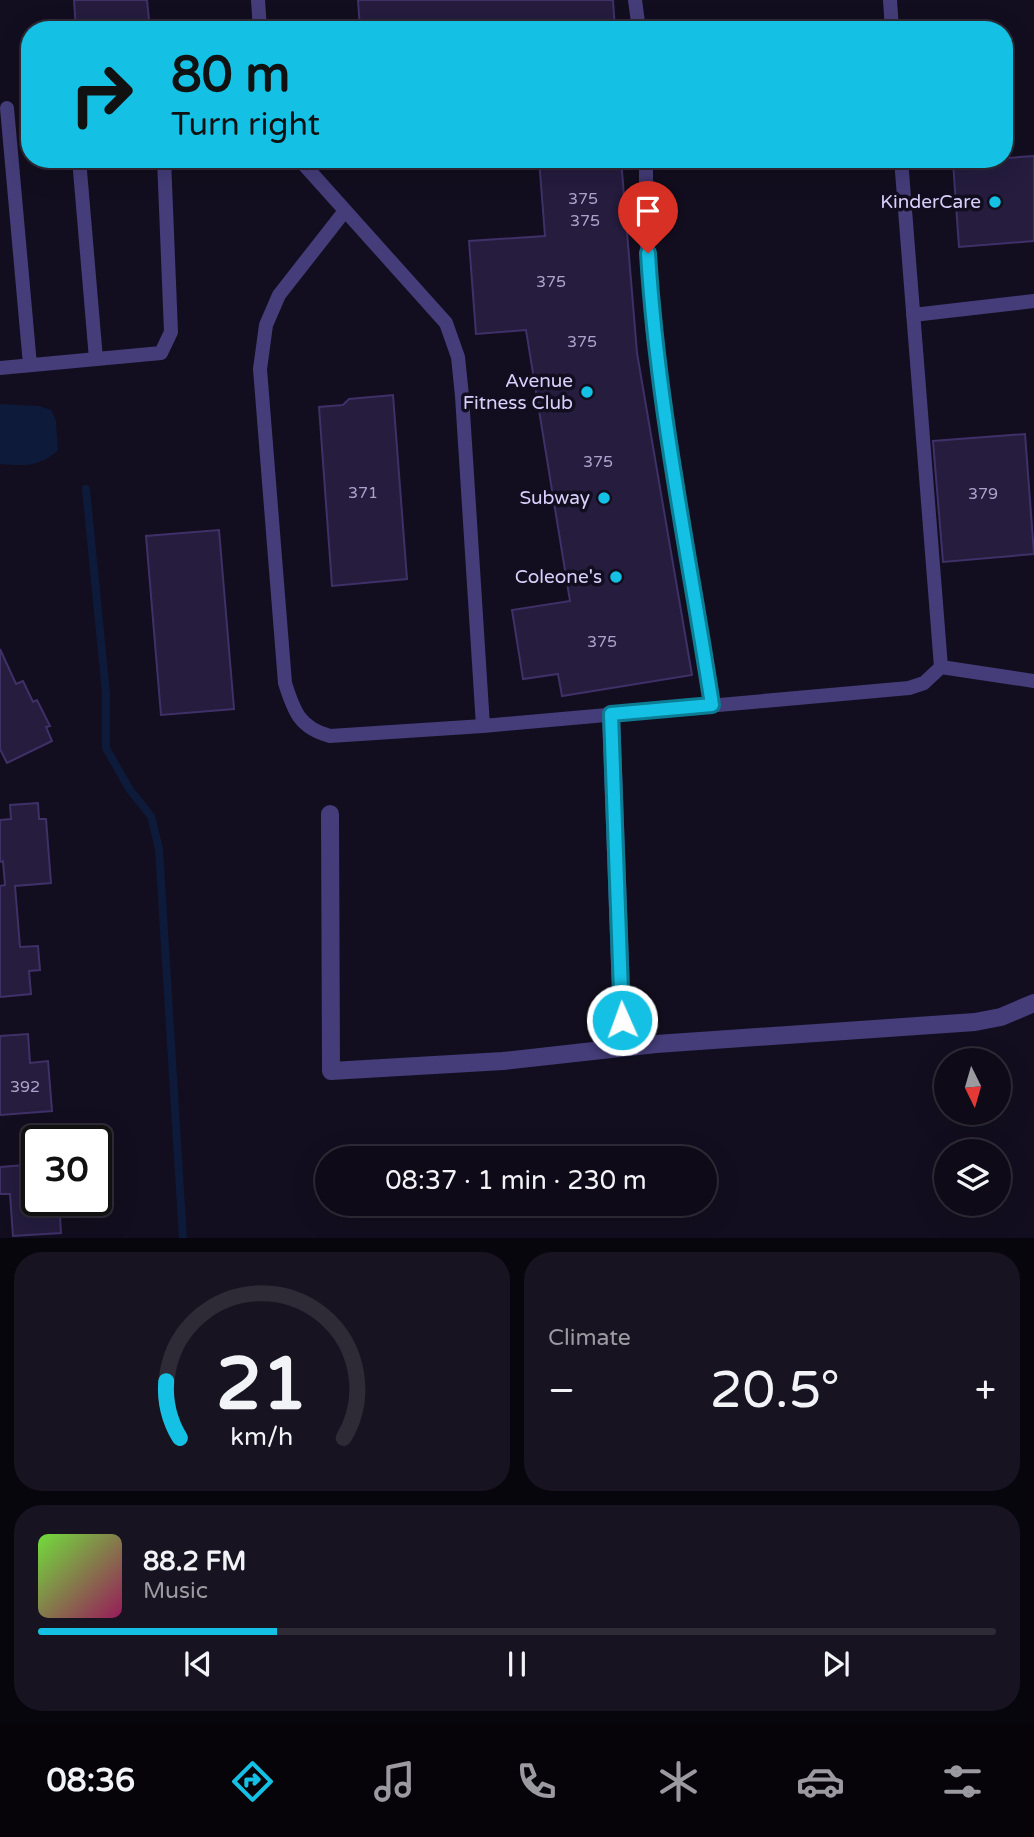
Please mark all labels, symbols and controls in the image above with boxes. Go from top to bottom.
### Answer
text: 80 m [171,46,290,105]
icon: right [56,49,147,140]
text: Turn right [171,106,320,144]
pin [618,181,678,253]
house number: 375 [568,189,598,209]
place label: KinderCare [880,191,981,213]
icon: arrive [629,192,667,230]
marker: KinderCare [987,194,1003,210]
house number: 375 [570,211,600,231]
house number: 375 [536,272,566,292]
house number: 375 [567,332,597,352]
place label: Avenue Fitness Club [463,370,573,414]
marker: Avenue Fitness Club [579,384,595,400]
house number: 375 [583,452,613,472]
house number: 371 [348,483,378,503]
house number: 379 [968,484,998,504]
place label: Subway [519,487,590,509]
marker: Subway [596,490,612,506]
place label: Coleone's [515,566,602,588]
marker: Coleone's [608,569,624,585]
house number: 375 [587,632,617,652]
position arrow [585,983,659,1057]
north arrow [934,1048,1012,1125]
map controls [934,1048,1011,1216]
house number: 392 [10,1077,40,1097]
speed limit sign: 30 [21,1125,112,1216]
button: layers [934,1139,1011,1216]
text: 08:37 · 1 min · 230 m [385,1165,647,1196]
text: Climate [548,1324,631,1352]
text: 21 [216,1341,308,1429]
text: 20.5° [710,1359,840,1422]
text: − [548,1368,575,1414]
text: + [975,1368,996,1414]
text: km/h [231,1421,293,1451]
text: 88.2 FM [143,1546,246,1577]
text: Music [143,1577,208,1605]
icon: previous [179,1645,217,1683]
icon: pause [498,1645,536,1683]
icon: next [817,1645,855,1683]
icon: directions [228,1757,277,1806]
icon: music [370,1757,419,1806]
icon: phone [512,1757,561,1806]
icon: climate [654,1757,703,1806]
icon: car [796,1757,845,1806]
icon: filters [938,1757,987,1806]
text: 08:36 [47,1762,135,1800]

